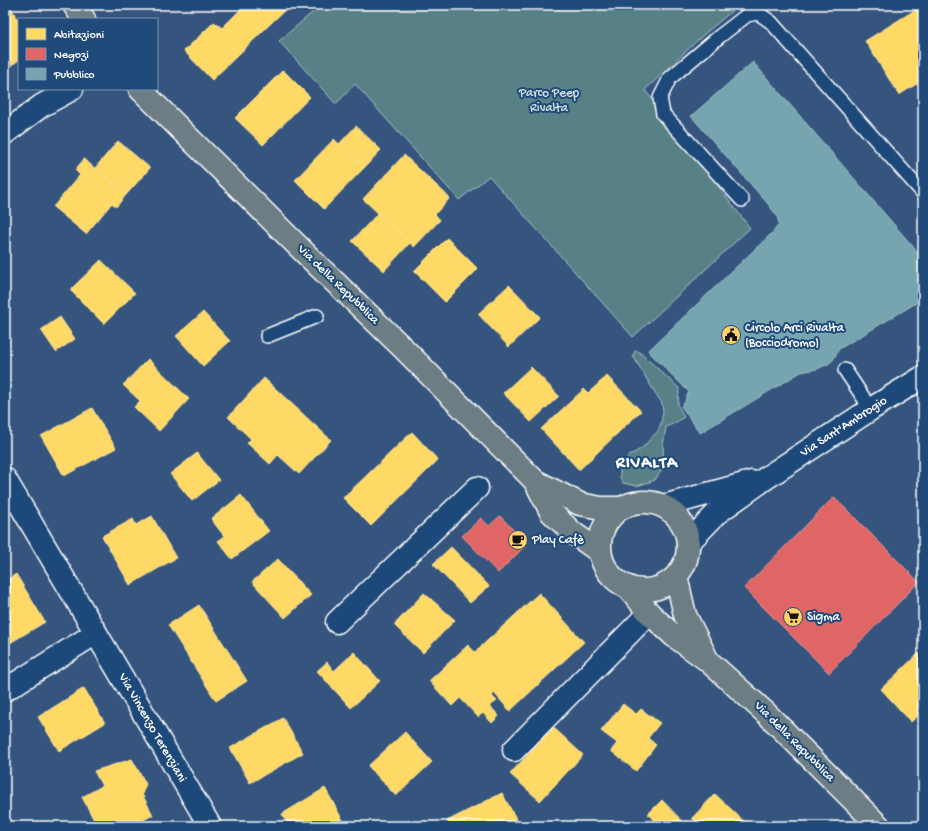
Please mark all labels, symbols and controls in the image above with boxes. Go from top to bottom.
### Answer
legend [18,18,158,90]
text: Abitazioni [54,29,104,43]
text: Negozi [54,49,89,63]
text: Pubblico [53,69,94,83]
park label: Parco Peep Rivalta [518,86,580,116]
street label: Via della Repubblica [293,241,383,328]
place label: Circolo Arci Rivalta (Bocciodromo) [745,321,845,351]
public building icon: Circolo Arci Rivalta (Bocciodromo) [720,324,742,346]
street label: Via Sant'Ambrogio [797,393,890,461]
district label: RIVALTA [615,454,679,474]
cafe icon: Play Cafè [507,529,529,551]
place label: Play Cafè [531,533,584,548]
supermarket icon: Sigma [782,606,804,628]
place label: Sigma [807,610,840,625]
street label: Via Vincenzo Terenziani [114,670,189,785]
street label: Via della Repubblica [750,698,838,786]

